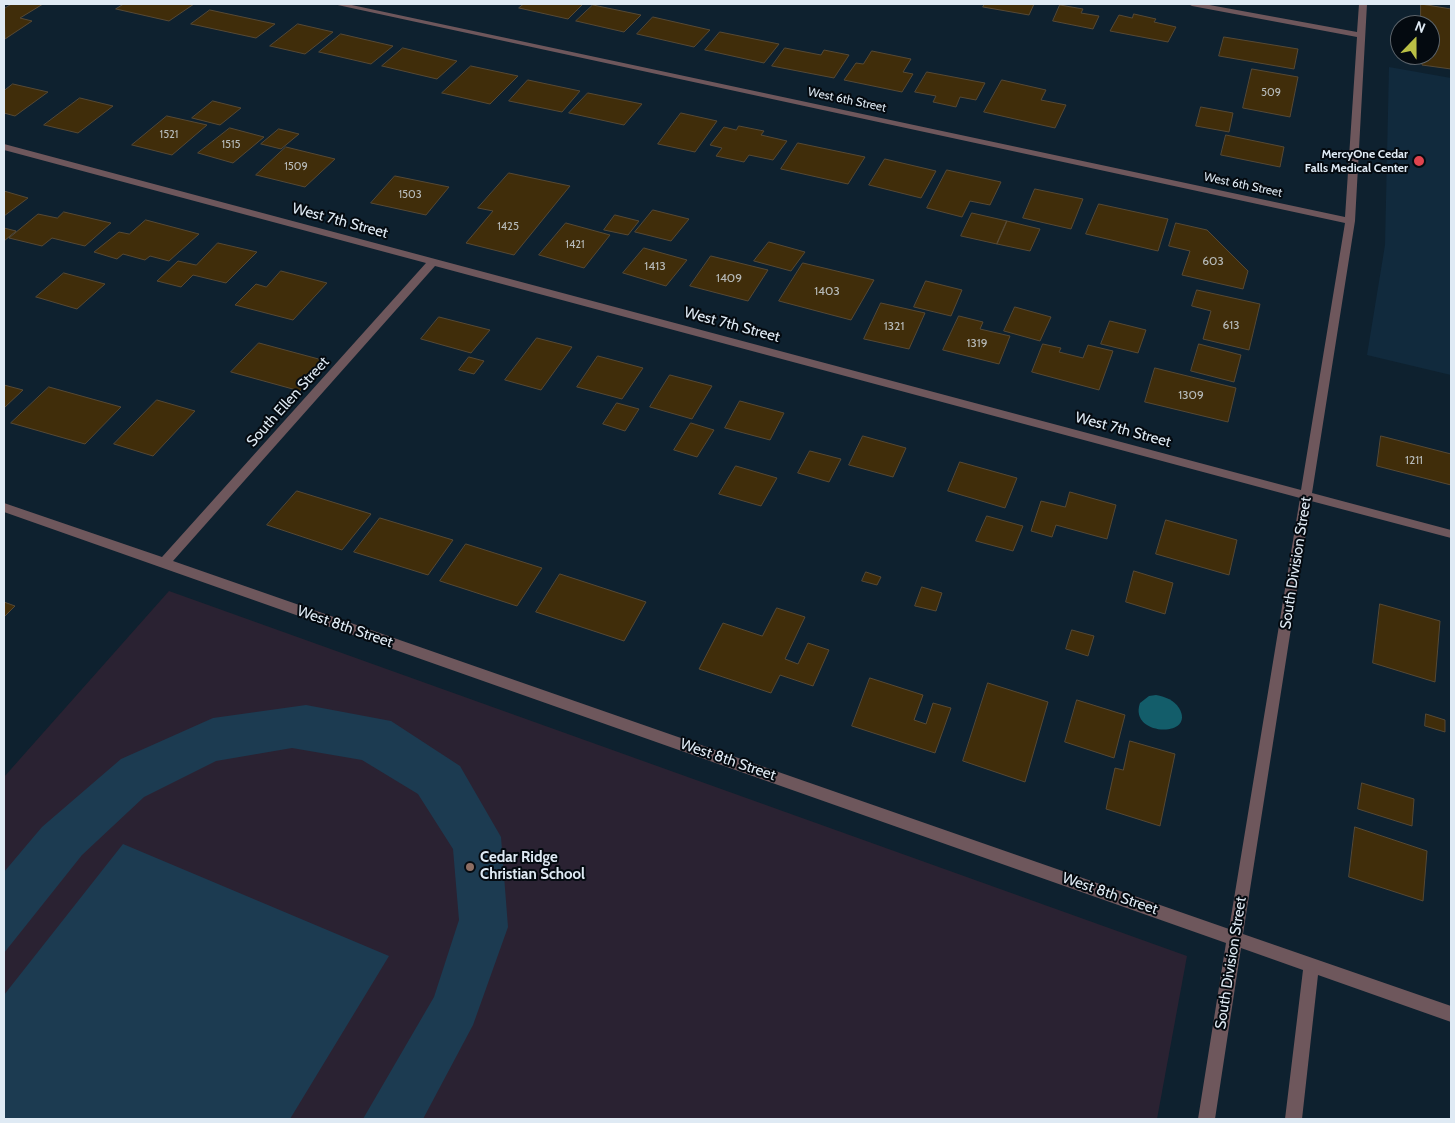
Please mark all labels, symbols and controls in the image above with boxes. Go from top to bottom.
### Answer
north arrow [1390,15,1440,65]
text: N [1412,17,1428,37]
street label: West 6th Street [807,85,887,115]
house number: 509 [1261,86,1281,100]
house number: 1521 [160,128,178,142]
house number: 1515 [221,138,241,152]
place label: MercyOne Cedar Falls Medical Center [1305,147,1408,175]
marker: MercyOne Cedar Falls Medical Center [1412,154,1426,168]
house number: 1509 [284,160,308,174]
street label: West 6th Street [1203,170,1283,200]
house number: 1503 [398,188,422,202]
street label: West 7th Street [290,200,390,242]
house number: 1425 [497,220,519,234]
house number: 1421 [565,238,585,252]
house number: 603 [1202,254,1224,268]
house number: 1413 [644,259,666,273]
house number: 1409 [716,271,742,285]
house number: 1403 [814,284,840,298]
street label: West 7th Street [682,304,782,346]
house number: 613 [1222,318,1240,332]
house number: 1321 [884,319,904,333]
house number: 1319 [966,336,988,350]
street label: South Ellen Street [243,353,333,451]
house number: 1309 [1178,388,1204,402]
street label: West 7th Street [1073,409,1173,451]
house number: 1211 [1405,453,1423,467]
street label: South Division Street [1277,495,1315,631]
street label: West 8th Street [295,602,395,652]
street label: West 8th Street [678,735,778,785]
place label: Cedar Ridge Christian School [480,849,585,884]
marker: Cedar Ridge Christian School [464,861,476,873]
street label: West 8th Street [1060,869,1160,919]
street label: South Division Street [1212,895,1250,1031]

